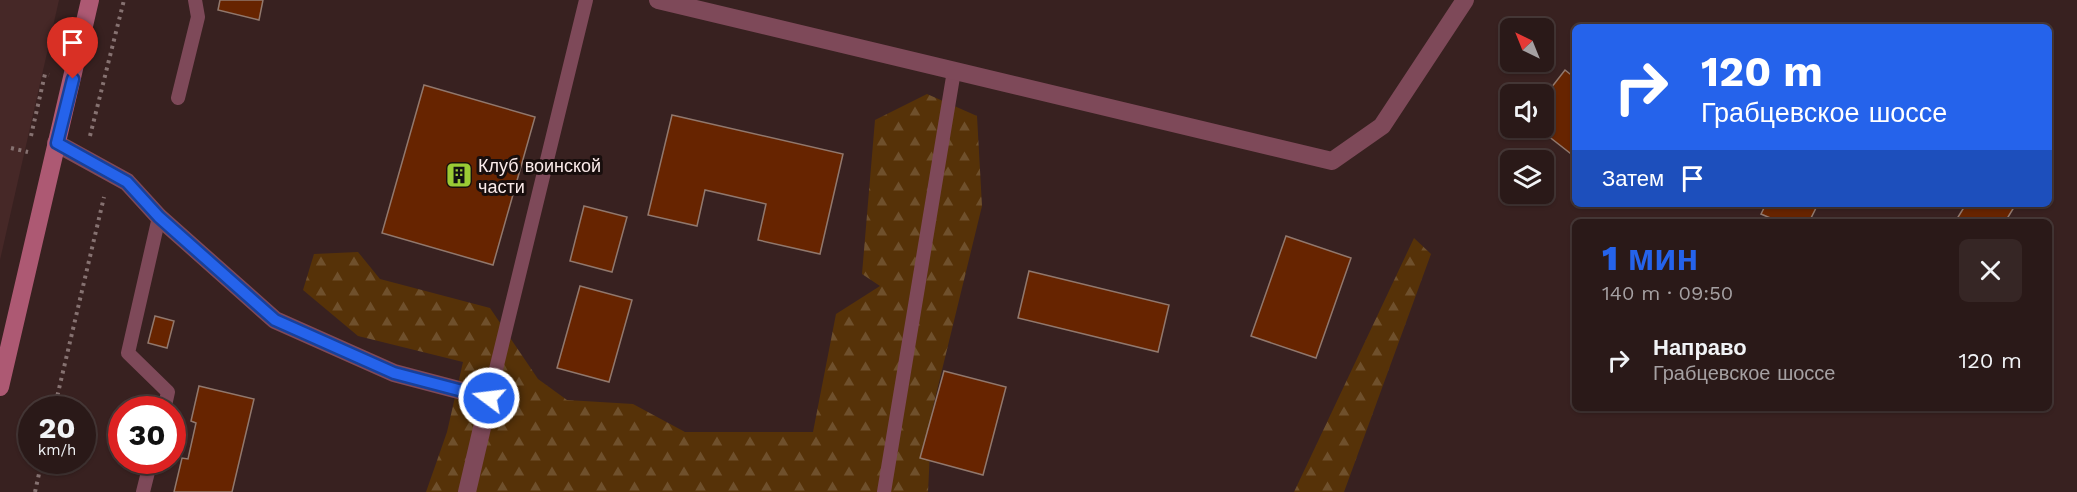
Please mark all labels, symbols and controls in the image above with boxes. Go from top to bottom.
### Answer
pin [47,17,98,79]
north arrow [1500,18,1554,72]
map controls [1500,18,1554,204]
icon: arrive [56,26,89,59]
text: 120 m [1701,47,1823,96]
icon: right [1602,48,1680,126]
button: sound [1500,84,1554,138]
text: Грабцевское шоссе [1701,97,1947,129]
button: layers [1500,150,1554,204]
place label: Клуб воинской части [478,155,601,197]
building icon: Клуб воинской части [444,160,474,190]
icon: arrive [1676,162,1709,195]
text: Затем [1602,166,1664,191]
text: 1 мин [1602,237,1698,279]
button: close [1959,239,2022,302]
text: 140 m · 09:50 [1602,281,1733,305]
text: Направо [1653,335,1747,360]
icon: right [1602,344,1635,377]
text: 120 m [1958,348,2022,373]
text: Грабцевское шоссе [1653,361,1836,385]
position arrow [457,366,521,430]
speed limit sign: 30 [108,396,186,474]
text: 20 [38,410,76,445]
text: km/h [38,441,76,459]

